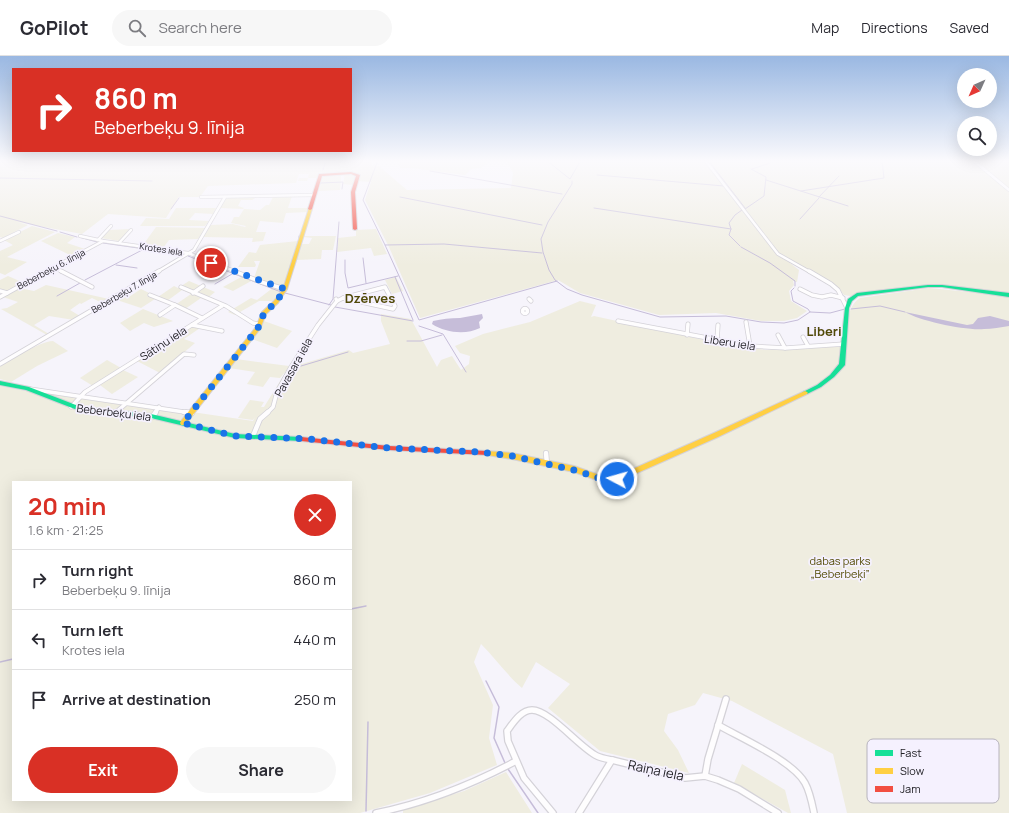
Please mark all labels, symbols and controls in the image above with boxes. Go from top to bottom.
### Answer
search box [112,10,392,46]
text: GoPilot [20,15,88,41]
icon: search [126,17,148,39]
text: Search here [158,17,242,38]
text: Map [811,18,839,37]
text: Directions [861,18,928,37]
text: Saved [950,18,989,37]
north arrow [957,68,997,108]
map controls [957,68,997,156]
text: 860 m [94,79,178,117]
icon: right [28,84,80,136]
text: Beberbeķu 9. līnija [94,115,244,139]
button: search [957,116,997,156]
street label: Krotes iela [139,239,183,259]
street label: Beberbeķu 6. līnija [15,246,87,292]
pin [194,246,228,280]
icon: arrive [200,252,222,274]
street label: Beberbeķu 7. līnija [89,268,159,316]
district label: Dzērves [345,289,395,307]
street label: Sātiņu iela [137,322,189,364]
district label: Liberi [806,322,842,340]
street label: Liberu iela [703,331,757,353]
street label: Pavasara iela [271,335,315,399]
street label: Beberbeķu iela [76,400,152,424]
position arrow [596,458,638,500]
text: 20 min [28,489,106,522]
button: close [294,494,336,536]
text: 1.6 km · 21:25 [28,521,103,539]
park label: dabas parks „Beberbeķi” [810,553,871,581]
text: Turn right [62,560,133,581]
icon: right [28,569,50,591]
text: 860 m [293,569,336,590]
text: Beberbeķu 9. līnija [62,581,171,599]
text: Turn left [62,620,124,641]
icon: left [28,629,50,651]
text: 440 m [293,629,336,650]
text: Krotes iela [62,641,125,659]
icon: arrive [28,689,50,711]
text: Arrive at destination [62,689,211,710]
text: 250 m [294,689,336,710]
legend [867,739,999,803]
text: Fast [900,745,922,760]
button: Exit [28,747,178,793]
button: Share [186,747,336,793]
street label: Raiņa iela [626,755,686,785]
text: Slow [900,763,925,778]
text: Jam [900,781,921,796]

